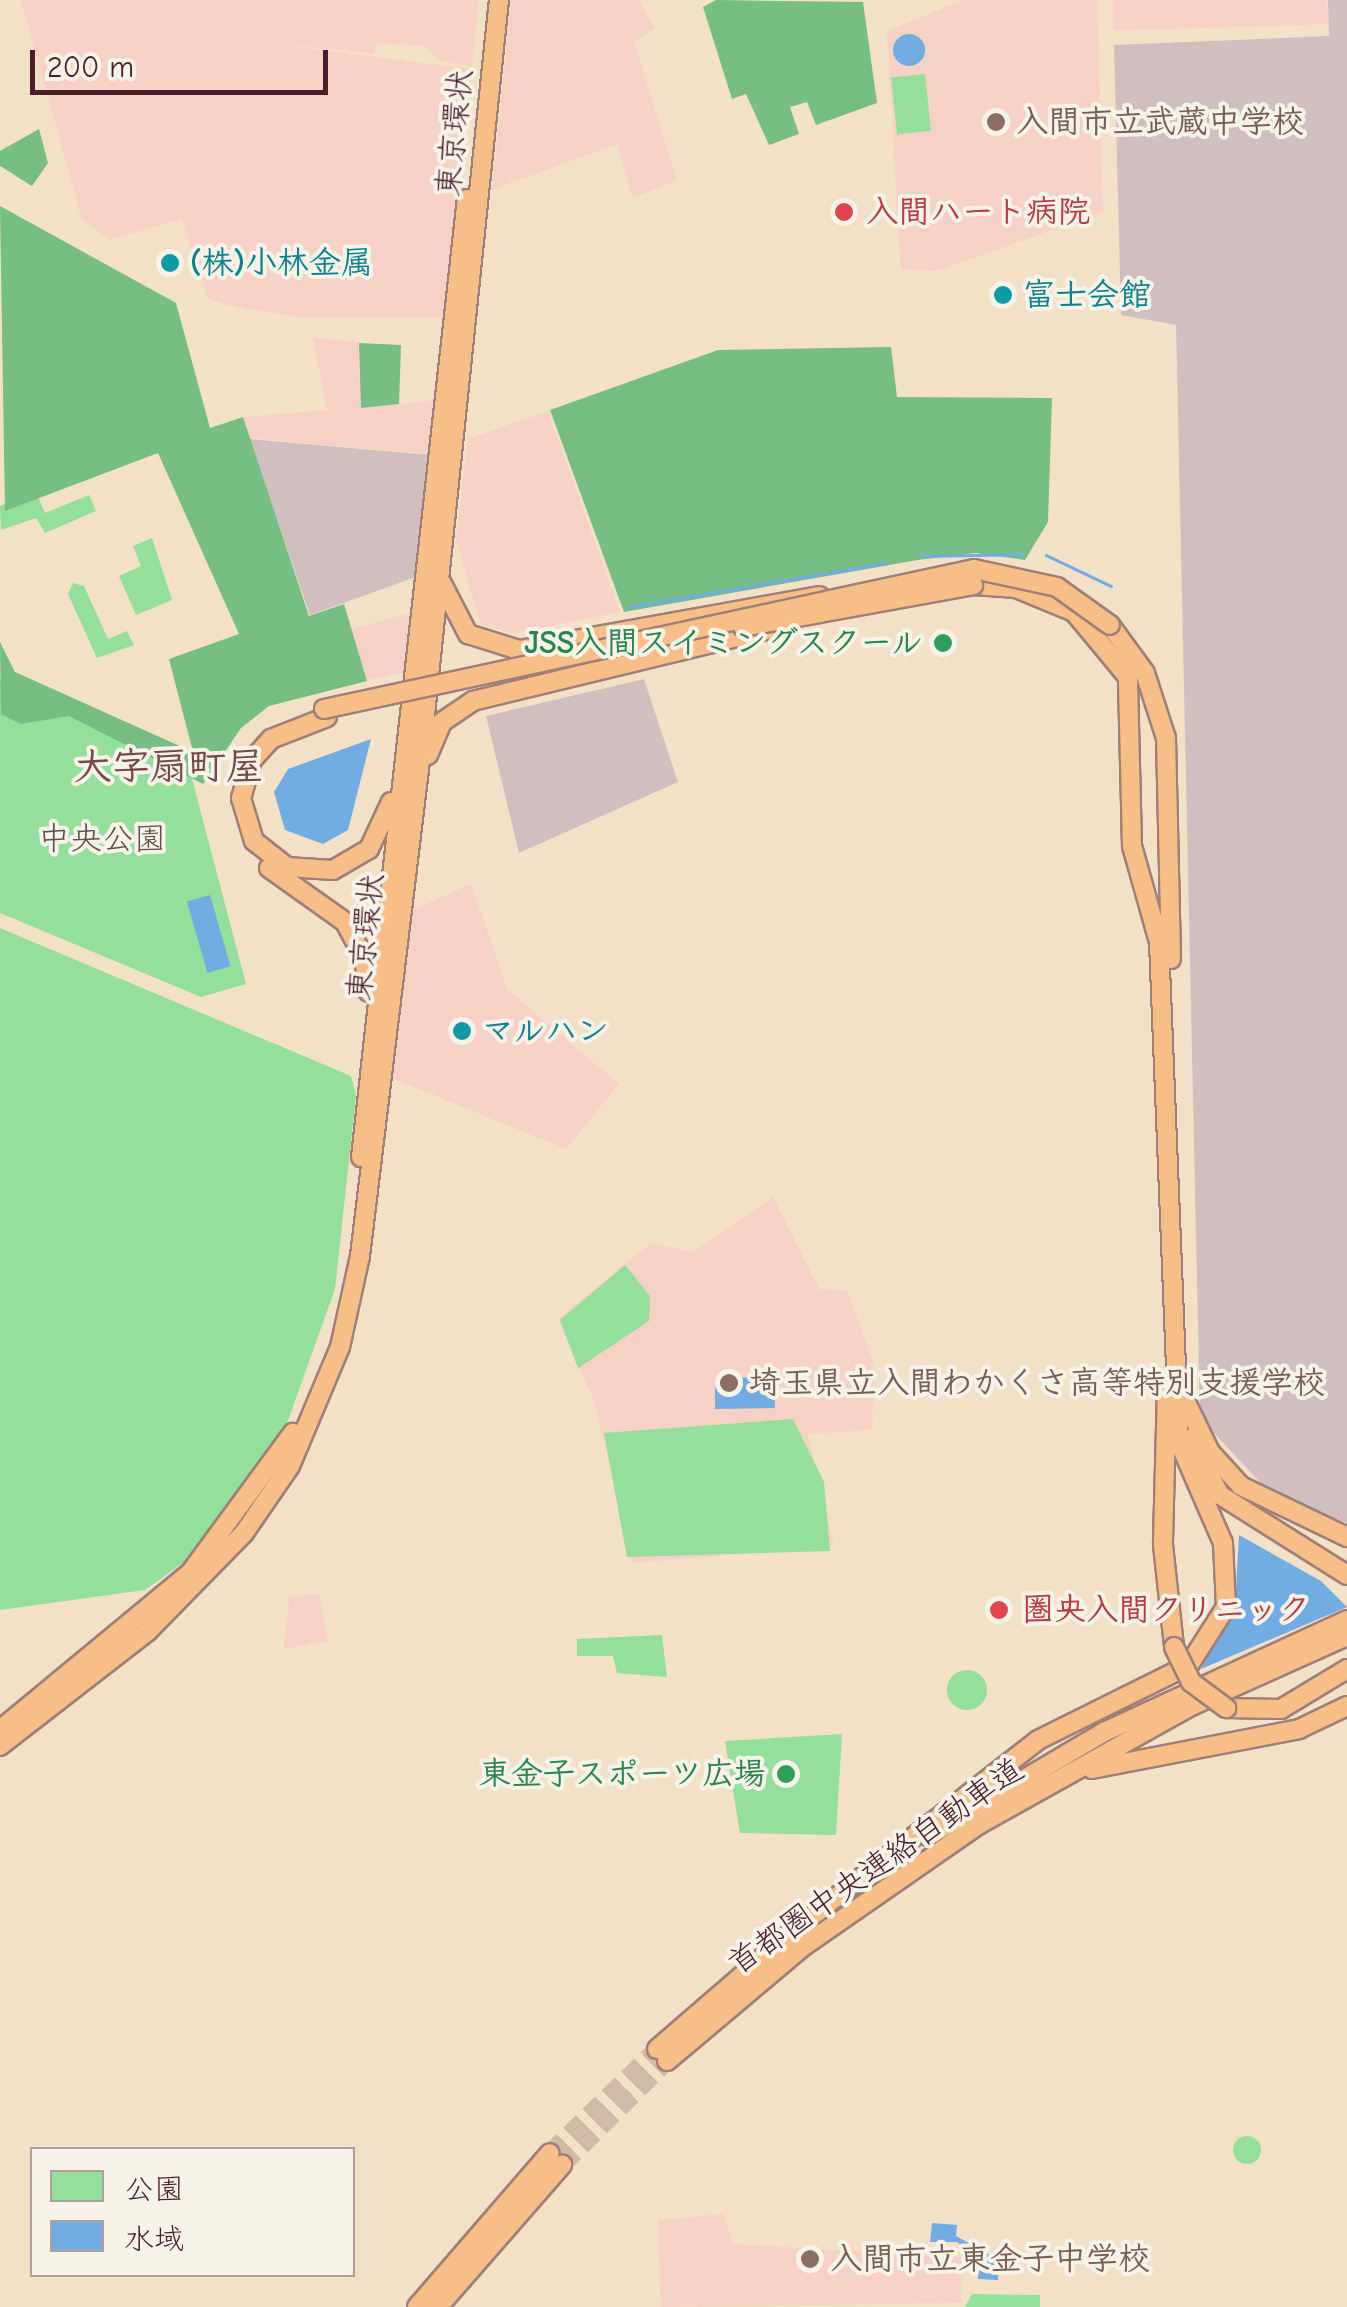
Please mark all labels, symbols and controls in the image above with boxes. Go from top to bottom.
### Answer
scale bar [35,30,332,92]
text: 200 m [47,50,134,85]
street label: 東京環状 [429,67,481,199]
place label: 入間市立武蔵中学校 [1016,103,1304,141]
marker: 入間市立武蔵中学校 [985,111,1007,133]
place label: 入間ハート病院 [866,193,1090,231]
marker: 入間ハート病院 [831,199,857,225]
place label: (株)小林金属 [190,244,373,282]
marker: (株)小林金属 [159,252,181,274]
place label: 富士会館 [1023,276,1151,314]
marker: 富士会館 [992,284,1014,306]
place label: JSS入間スイミングスクール [521,624,923,662]
marker: JSS入間スイミングスクール [932,632,954,654]
district label: 大字扇町屋 [74,745,264,791]
park label: 中央公園 [38,820,166,858]
street label: 東京環状 [340,871,392,1003]
place label: マルハン [482,1012,610,1050]
marker: マルハン [451,1020,473,1042]
place label: 埼玉県立入間わかくさ高等特別支援学校 [749,1364,1325,1402]
marker: 埼玉県立入間わかくさ高等特別支援学校 [718,1372,740,1394]
place label: 圏央入間クリニック [1022,1591,1310,1629]
marker: 圏央入間クリニック [986,1597,1012,1623]
street label: 首都圏中央連絡自動車道 [721,1750,1031,1984]
place label: 東金子スポーツ広場 [478,1755,766,1793]
marker: 東金子スポーツ広場 [775,1763,797,1785]
legend [30,2147,355,2277]
text: 公園 [124,2172,184,2207]
text: 水域 [124,2222,184,2257]
place label: 入間市立東金子中学校 [830,2240,1150,2278]
marker: 入間市立東金子中学校 [799,2248,821,2270]

